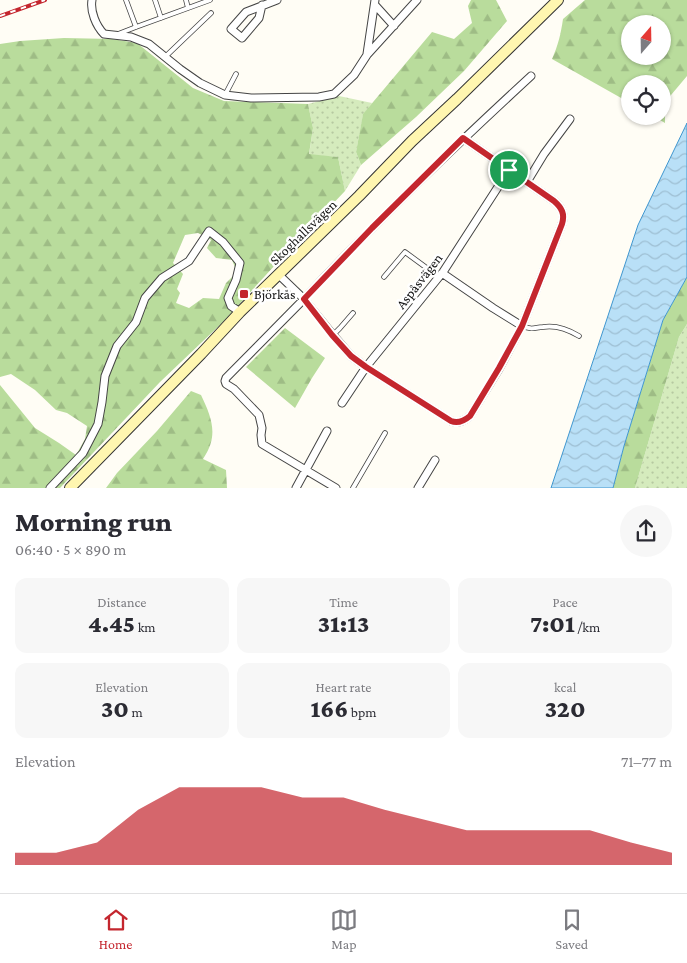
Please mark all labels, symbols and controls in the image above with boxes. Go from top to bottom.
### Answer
north arrow [621,15,671,65]
map controls [621,15,671,125]
button: locate [621,75,671,125]
pin [488,149,530,191]
icon: arrive [495,156,523,184]
street label: Skoghallsvägen [266,196,340,268]
street label: Aspåsvägen [392,250,446,312]
place label: Björkås [254,286,296,303]
marker: Björkås [238,288,250,300]
button: share [620,505,672,557]
text: Morning run [15,506,172,537]
text: 06:40 · 5 × 890 m [15,541,126,558]
text: Distance [97,594,146,610]
text: Time [329,594,358,610]
text: Pace [553,594,578,610]
text: 4.45 [88,610,135,637]
text: 31:13 [318,610,369,637]
text: 7:01 [530,610,575,637]
text: km [135,619,156,635]
text: /km [575,619,600,635]
text: Elevation [95,679,148,695]
text: Heart rate [316,679,371,695]
text: kcal [554,679,576,695]
text: 30 [101,695,129,722]
text: 166 [310,695,348,722]
text: 320 [545,695,586,722]
text: m [129,704,143,720]
text: bpm [348,704,377,720]
text: Elevation [15,753,76,770]
text: 71–77 m [621,753,672,770]
tab: Home [99,906,132,952]
tab: Map [330,906,358,952]
tab: Saved [555,906,588,952]

